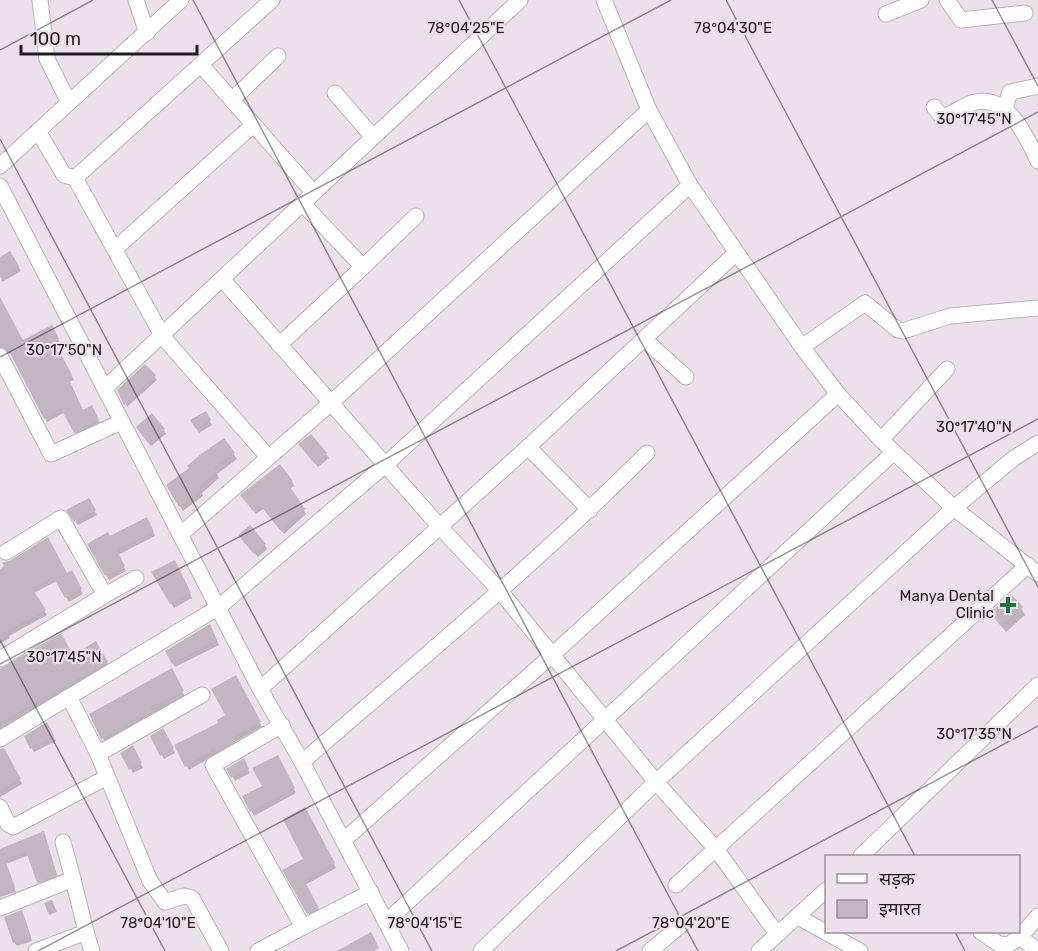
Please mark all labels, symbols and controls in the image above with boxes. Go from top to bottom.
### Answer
scale bar [21,18,196,56]
text: 78°04'25"E [427,19,505,37]
text: 78°04'30"E [694,19,772,37]
text: 100 m [30,28,81,50]
text: 30°17'45"N [936,110,1012,128]
text: 30°17'50"N [26,341,102,359]
text: 30°17'40"N [936,418,1012,436]
place label: Manya Dental Clinic [900,587,994,622]
marker: Manya Dental Clinic [999,596,1017,614]
text: 30°17'45"N [26,648,102,666]
text: 30°17'35"N [936,725,1012,743]
legend [825,855,1020,933]
text: सड़क [879,868,916,890]
text: इमारत [879,898,922,920]
text: 78°04'10"E [120,914,196,932]
text: 78°04'15"E [388,914,462,932]
text: 78°04'20"E [652,914,730,932]

